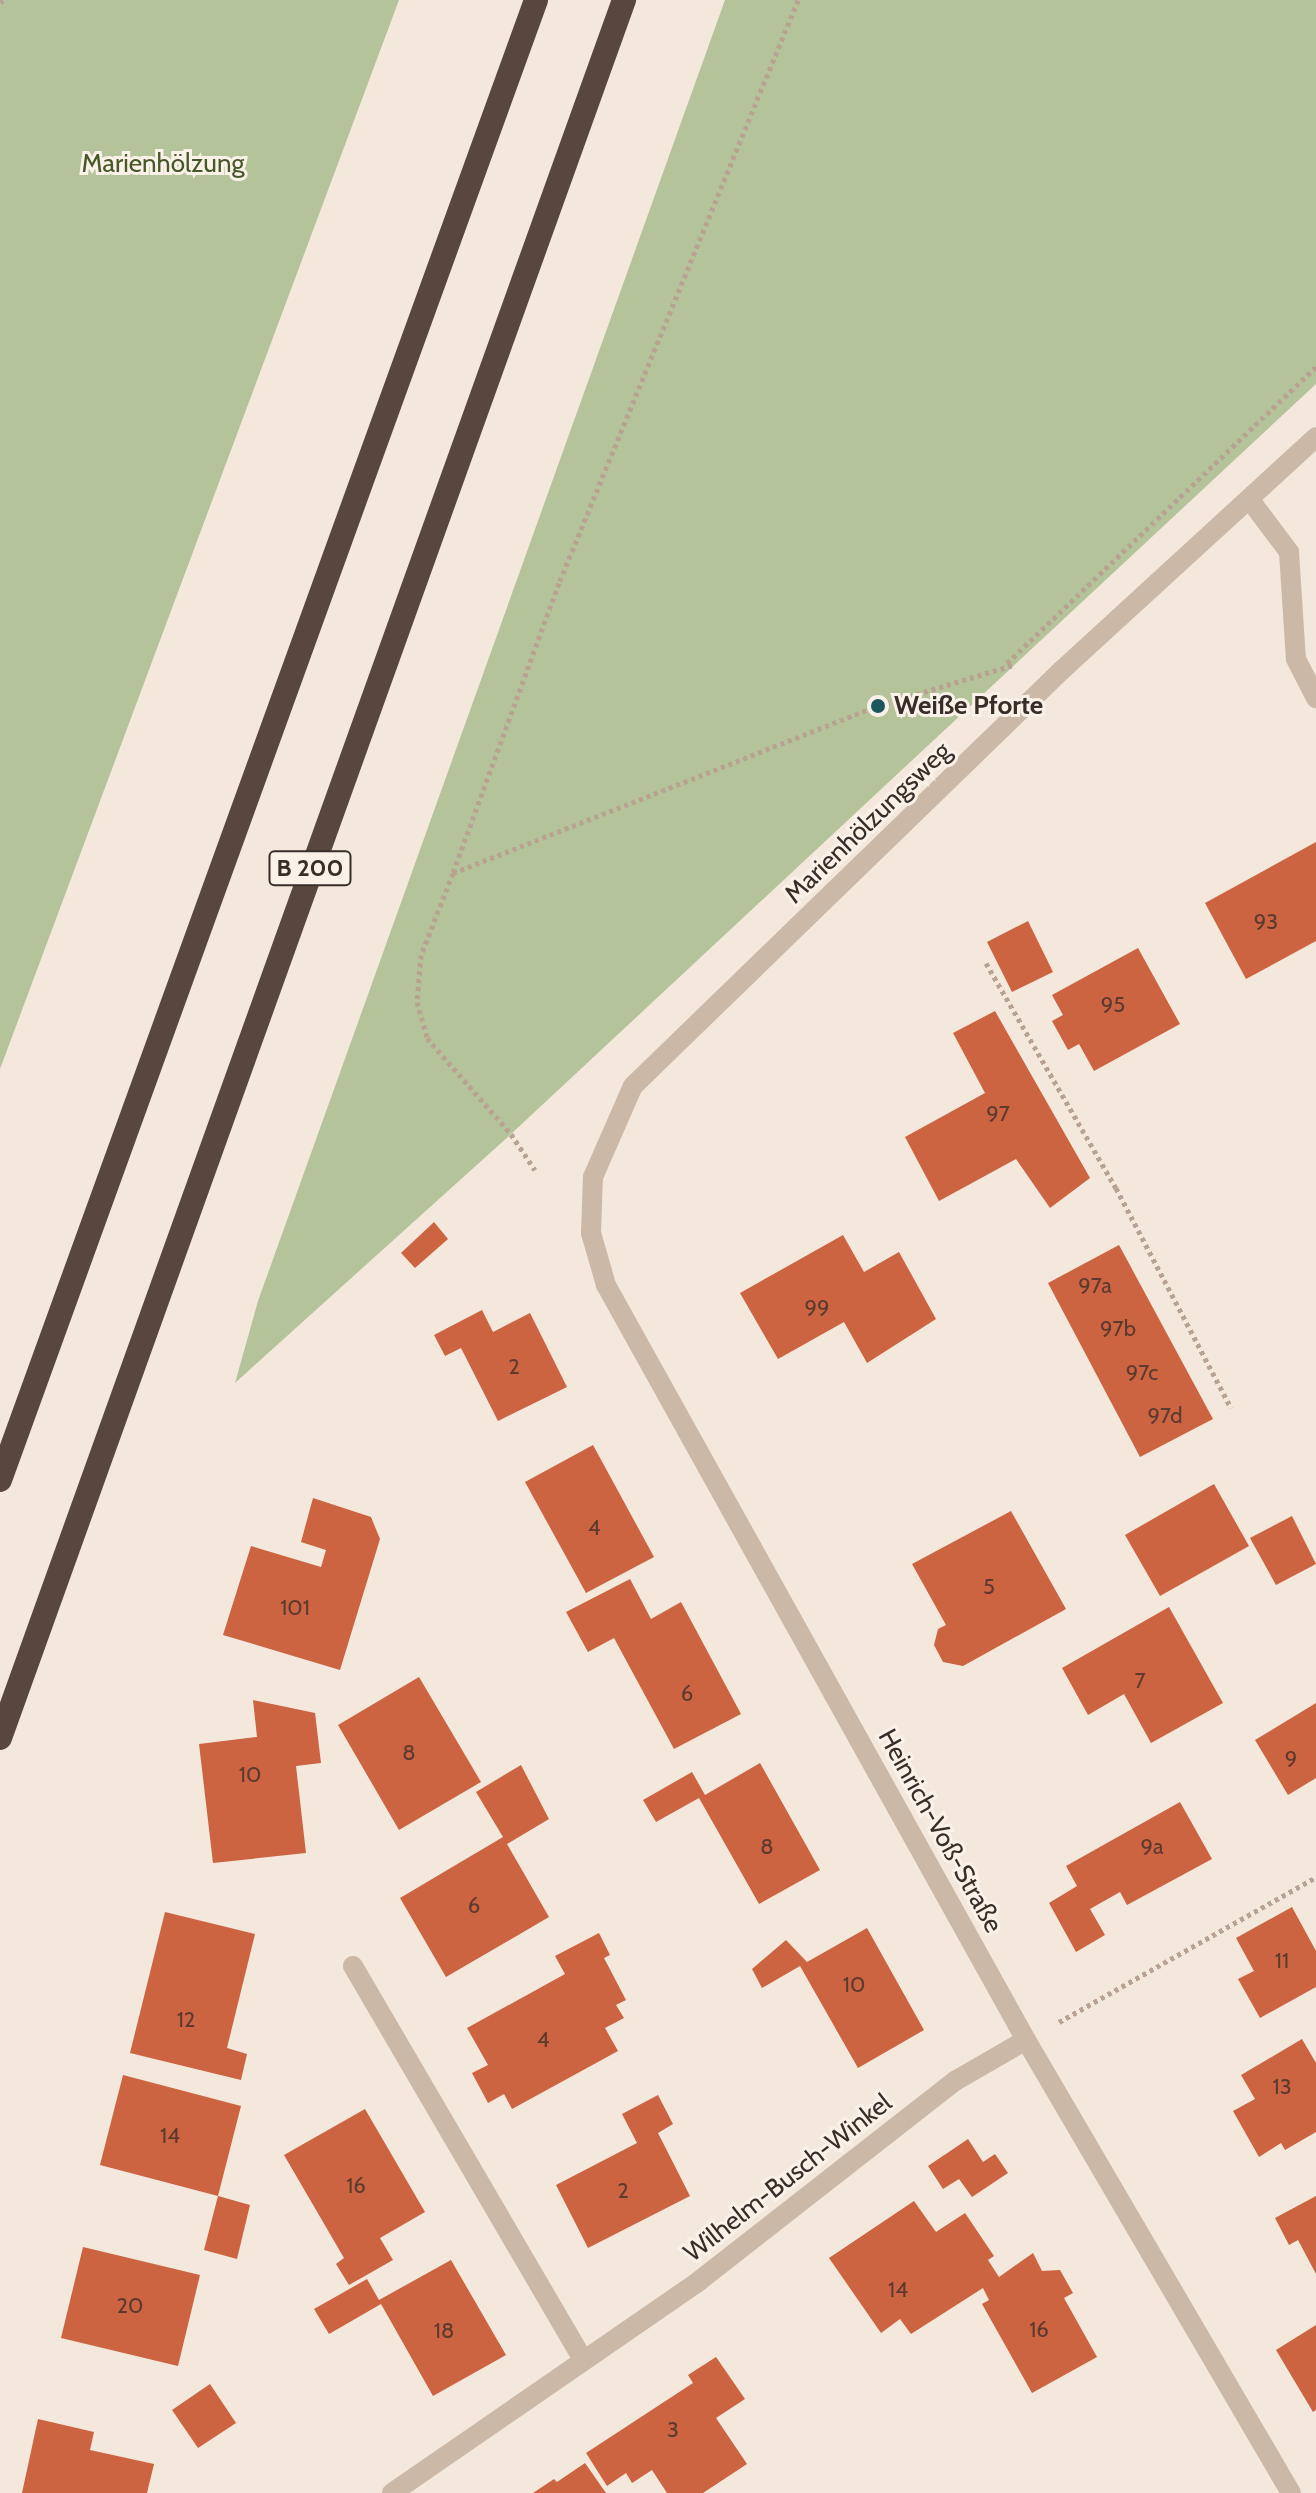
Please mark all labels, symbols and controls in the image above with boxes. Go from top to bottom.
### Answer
park label: Marienhölzung [82,148,244,180]
place label: Weiße Pforte [894,690,1043,722]
marker: Weiße Pforte [869,697,887,715]
street label: Marienhölzungsweg [779,736,957,910]
road number: B 200 [268,848,352,888]
house number: 93 [1254,909,1278,935]
house number: 95 [1101,992,1125,1018]
house number: 97 [986,1101,1010,1127]
house number: 97a [1078,1273,1112,1299]
house number: 99 [805,1295,829,1321]
house number: 97b [1100,1316,1136,1342]
house number: 2 [508,1354,520,1380]
house number: 97c [1126,1360,1158,1386]
house number: 97d [1148,1403,1182,1429]
house number: 4 [588,1515,600,1541]
house number: 5 [983,1574,995,1600]
house number: 101 [280,1595,310,1621]
house number: 7 [1134,1668,1146,1694]
house number: 6 [681,1681,693,1707]
street label: Heinrich-Voß-Straße [871,1724,1009,1938]
house number: 8 [402,1740,416,1766]
house number: 9 [1285,1746,1297,1772]
house number: 10 [239,1762,261,1788]
house number: 8 [760,1834,774,1860]
house number: 9a [1140,1834,1164,1860]
house number: 6 [468,1893,480,1919]
house number: 11 [1275,1948,1289,1974]
house number: 10 [843,1972,865,1998]
house number: 12 [177,2007,195,2033]
house number: 4 [537,2027,549,2053]
house number: 13 [1272,2074,1292,2100]
street label: Wilhelm-Busch-Winkel [678,2087,898,2269]
house number: 14 [160,2123,180,2149]
house number: 16 [346,2173,366,2199]
house number: 2 [617,2178,629,2204]
house number: 14 [888,2277,908,2303]
house number: 20 [117,2293,143,2319]
house number: 16 [1029,2317,1049,2343]
house number: 18 [434,2318,454,2344]
house number: 3 [667,2417,679,2443]

